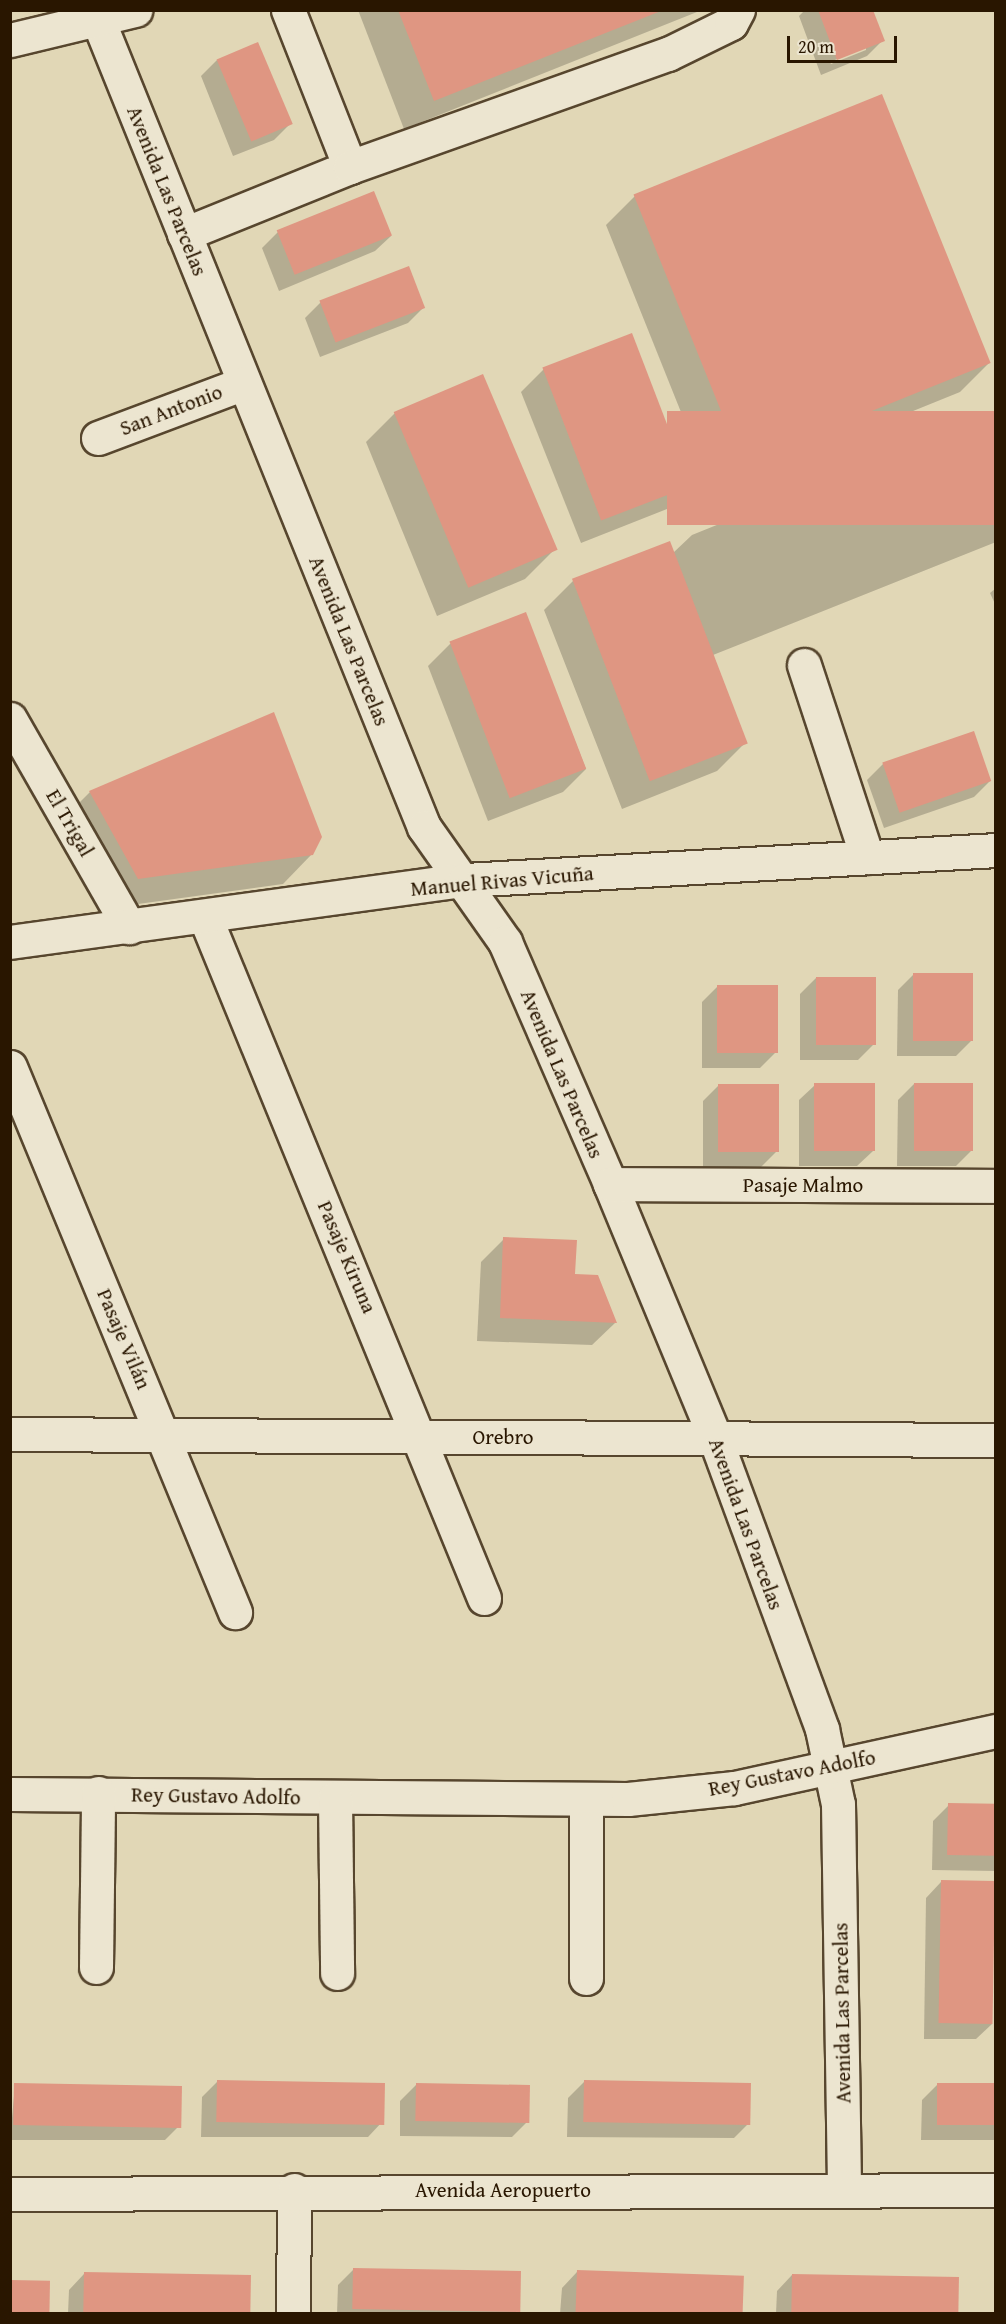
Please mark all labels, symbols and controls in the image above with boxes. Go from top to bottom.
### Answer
scale bar [790,24,900,62]
text: 20 m [798,33,834,60]
street label: Avenida Las Parcelas [121,102,213,280]
street label: San Antonio [116,379,226,441]
street label: Avenida Las Parcelas [303,552,395,730]
street label: El Trigal [41,785,99,861]
street label: Manuel Rivas Vicuña [409,860,595,902]
street label: Avenida Las Parcelas [515,986,609,1162]
street label: Pasaje Malmo [743,1172,863,1198]
street label: Pasaje Kiruna [312,1197,382,1317]
street label: Pasaje Vilán [92,1285,156,1393]
street label: Orebro [473,1424,533,1450]
street label: Avenida Las Parcelas [703,1435,789,1613]
street label: Rey Gustavo Adolfo [706,1744,878,1802]
street label: Rey Gustavo Adolfo [131,1782,301,1810]
street label: Avenida Las Parcelas [828,1922,856,2104]
street label: Avenida Aeropuerto [415,2177,591,2203]

